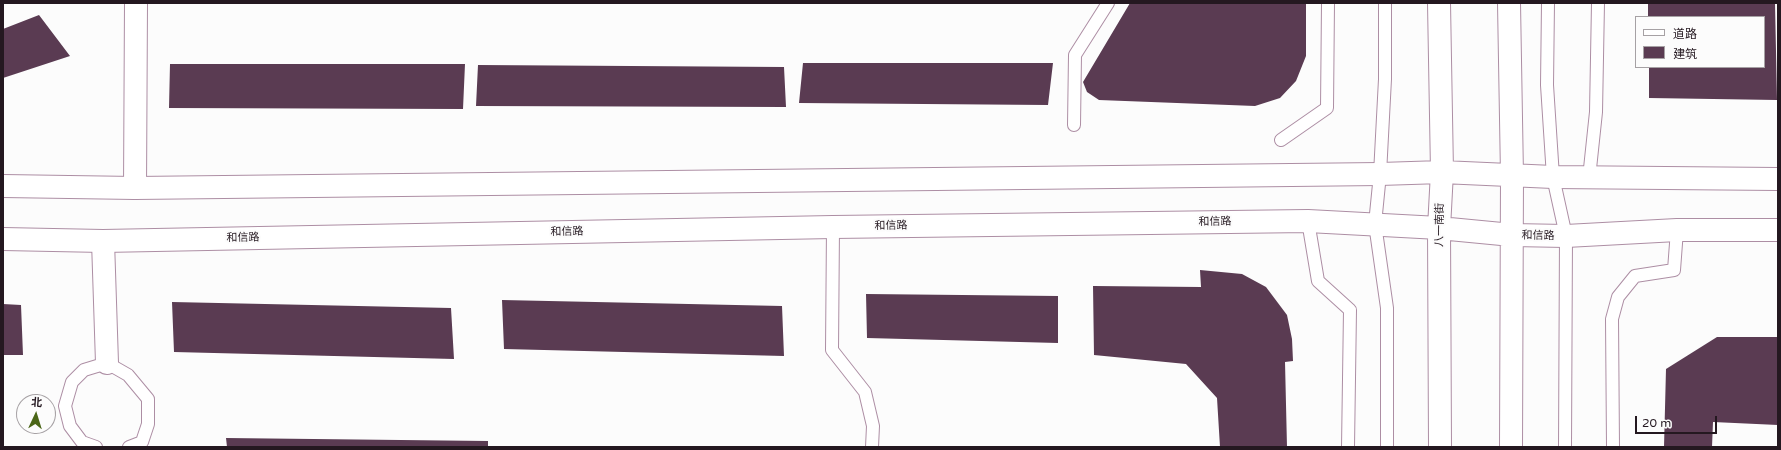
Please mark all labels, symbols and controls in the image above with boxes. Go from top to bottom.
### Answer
legend [1635,16,1765,68]
text: 道路 [1673,27,1697,41]
text: 建筑 [1673,47,1697,61]
street label: 八一南街 [1433,203,1447,247]
street label: 和信路 [1198,215,1232,229]
street label: 和信路 [874,219,908,233]
street label: 和信路 [550,225,584,239]
street label: 和信路 [1521,229,1555,243]
street label: 和信路 [226,231,260,245]
north arrow [16,394,56,434]
text: 北 [31,396,43,409]
scale bar [1637,408,1719,434]
text: 20 m [1642,416,1671,430]

